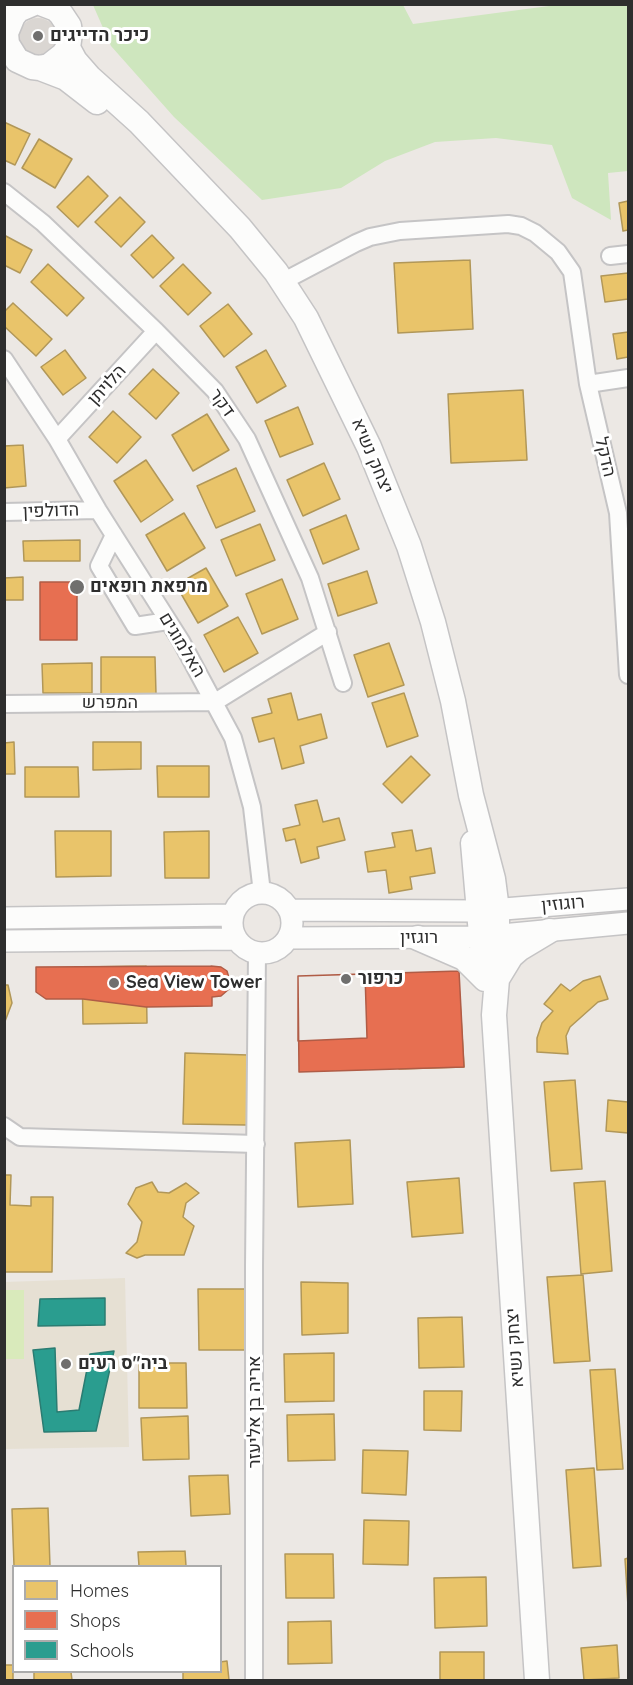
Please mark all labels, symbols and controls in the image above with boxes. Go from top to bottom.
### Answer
place label: כיכר הדייגים [50,25,149,47]
marker: כיכר הדייגים [31,29,45,43]
street label: הלויתן [83,360,131,410]
street label: דקר [205,385,239,421]
street label: יצחק נשיא [346,415,398,497]
street label: הדקל [590,435,620,479]
street label: הדולפין [22,499,80,523]
place label: מרפאת רופאים [90,576,208,598]
marker: מרפאת רופאים [68,578,86,596]
street label: האלמוגים [154,609,210,681]
street label: המפרש [82,692,138,714]
street label: רוגוזין [540,891,586,917]
street label: רוגזין [400,927,438,949]
place label: כרפור [358,968,403,990]
place label: Sea View Tower [126,972,262,994]
marker: כרפור [339,972,353,986]
marker: Sea View Tower [107,976,121,990]
street label: יצחק נשיא [501,1307,529,1389]
place label: ביה"ס רעים [78,1353,168,1375]
street label: אריה בן אליעזר [244,1356,266,1468]
marker: ביה"ס רעים [59,1357,73,1371]
legend [12,1565,222,1673]
text: Homes [70,1579,129,1602]
text: Shops [70,1609,121,1632]
text: Schools [70,1639,134,1662]

